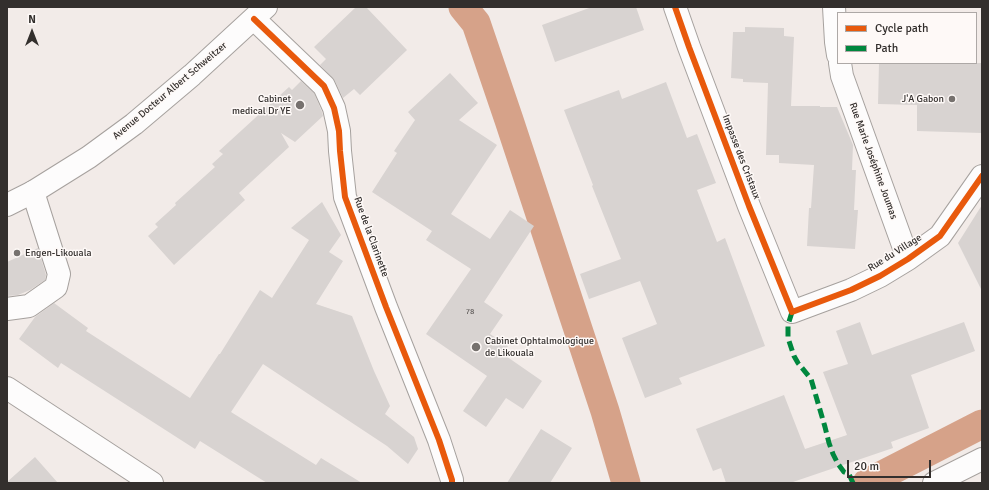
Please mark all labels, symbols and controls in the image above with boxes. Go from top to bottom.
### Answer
north arrow [12,12,52,52]
legend [837,12,977,64]
text: N [28,13,36,26]
text: Cycle path [875,21,928,36]
street label: Avenue Docteur Albert Schweitzer [110,40,230,142]
text: Path [875,41,898,56]
place label: Cabinet medical Dr YE [232,93,291,116]
place label: J'A Gabon [902,93,944,105]
marker: J'A Gabon [947,94,957,104]
marker: Cabinet medical Dr YE [294,99,306,111]
street label: Rue Marie Joséphine Joumas [846,101,900,221]
street label: Impasse des Cristaux [719,113,763,201]
street label: Rue de la Clarinette [351,195,391,279]
street label: Rue du Village [866,232,924,274]
place label: Engen-Likouala [25,247,92,259]
marker: Engen-Likouala [12,248,22,258]
house number: 78 [466,307,474,317]
place label: Cabinet Ophtalmologique de Likouala [485,335,594,358]
marker: Cabinet Ophtalmologique de Likouala [470,341,482,353]
scale bar [849,452,933,478]
text: 20 m [854,459,879,474]

